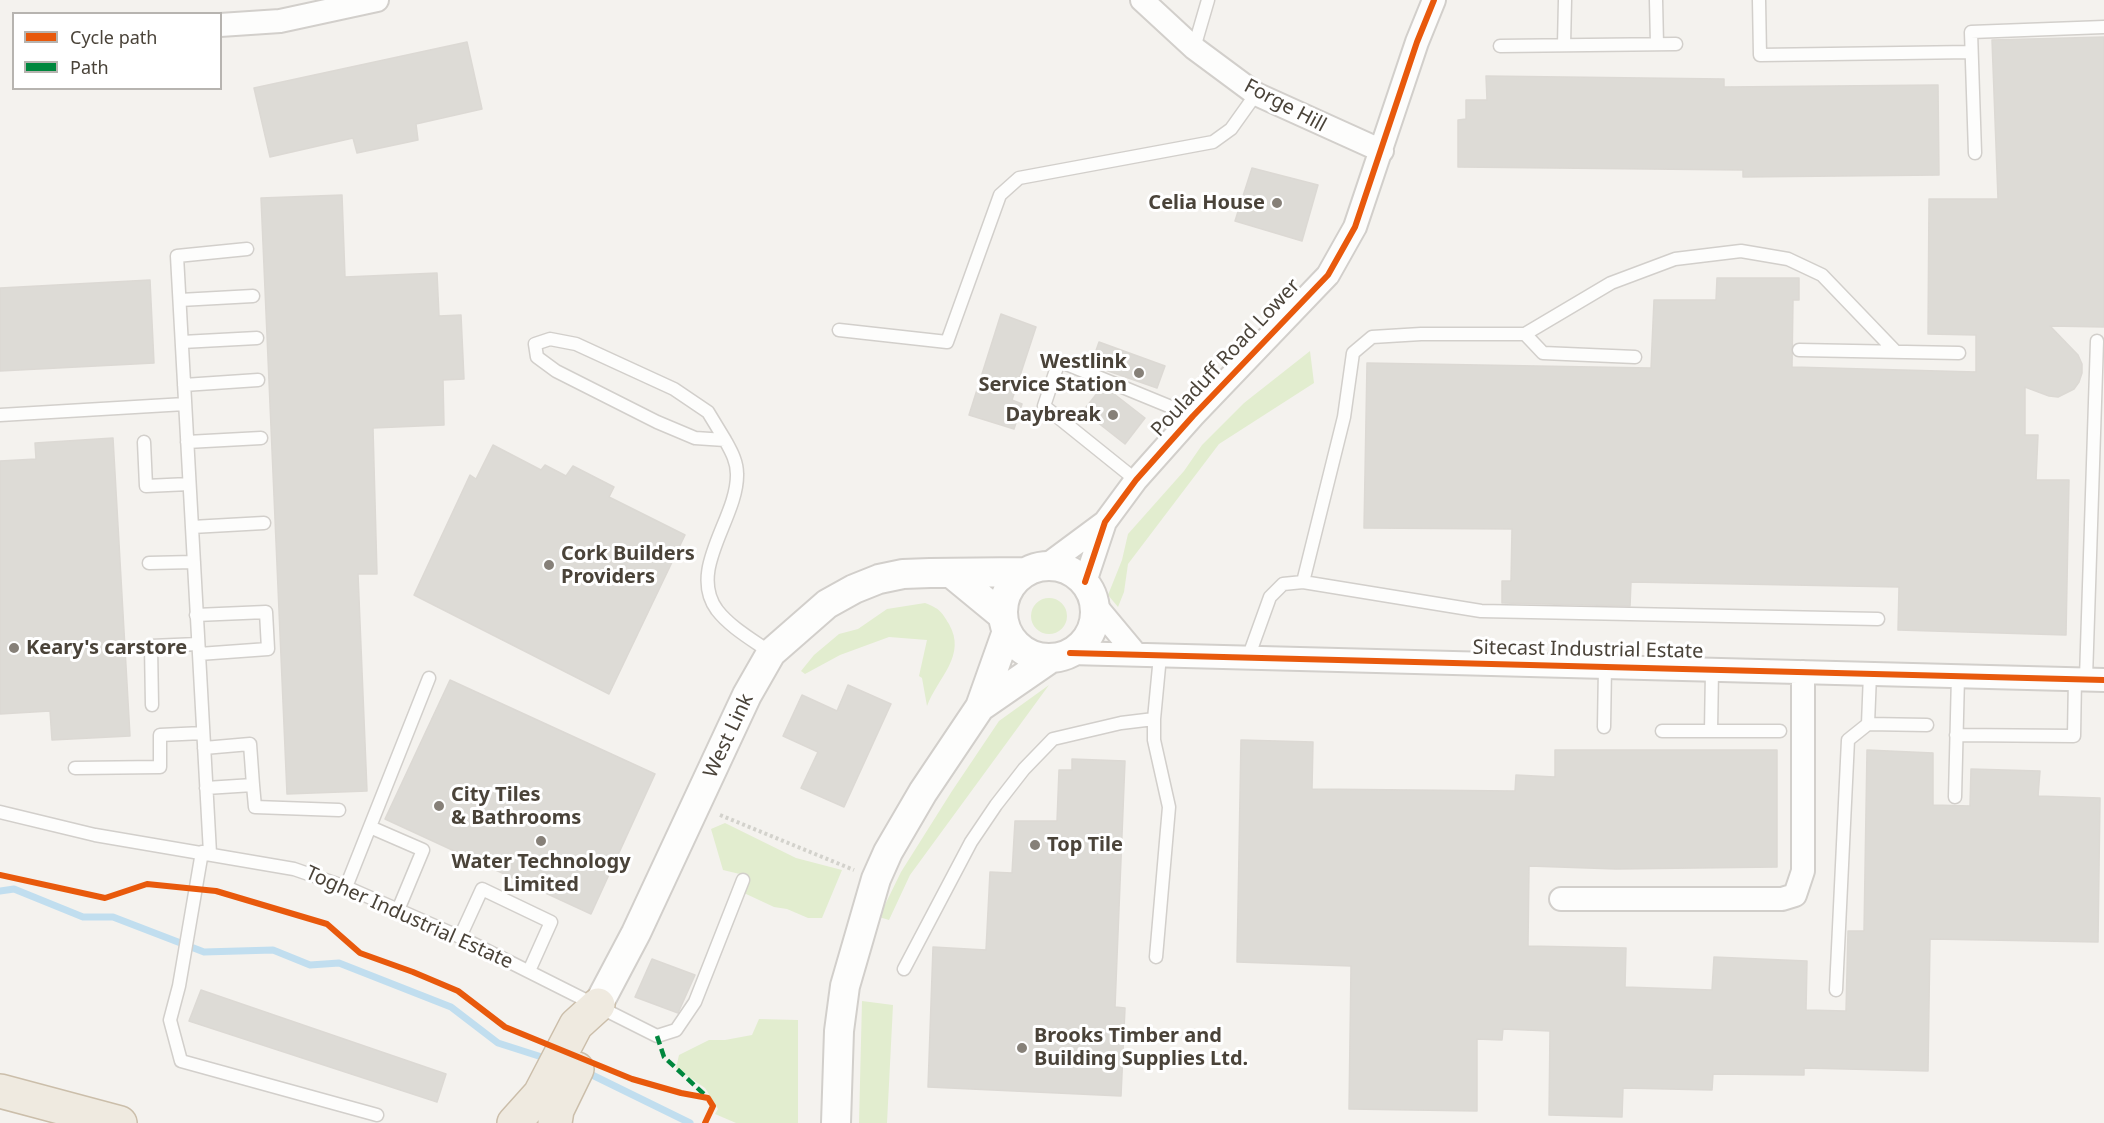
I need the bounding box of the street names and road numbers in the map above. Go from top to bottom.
street label: Forge Hill [1240,74,1330,138]
street label: Pouladuff Road Lower [1147,274,1305,442]
street label: Sitecast Industrial Estate [1472,636,1704,664]
street label: West Link [699,690,759,782]
street label: Togher Industrial Estate [302,861,516,975]

